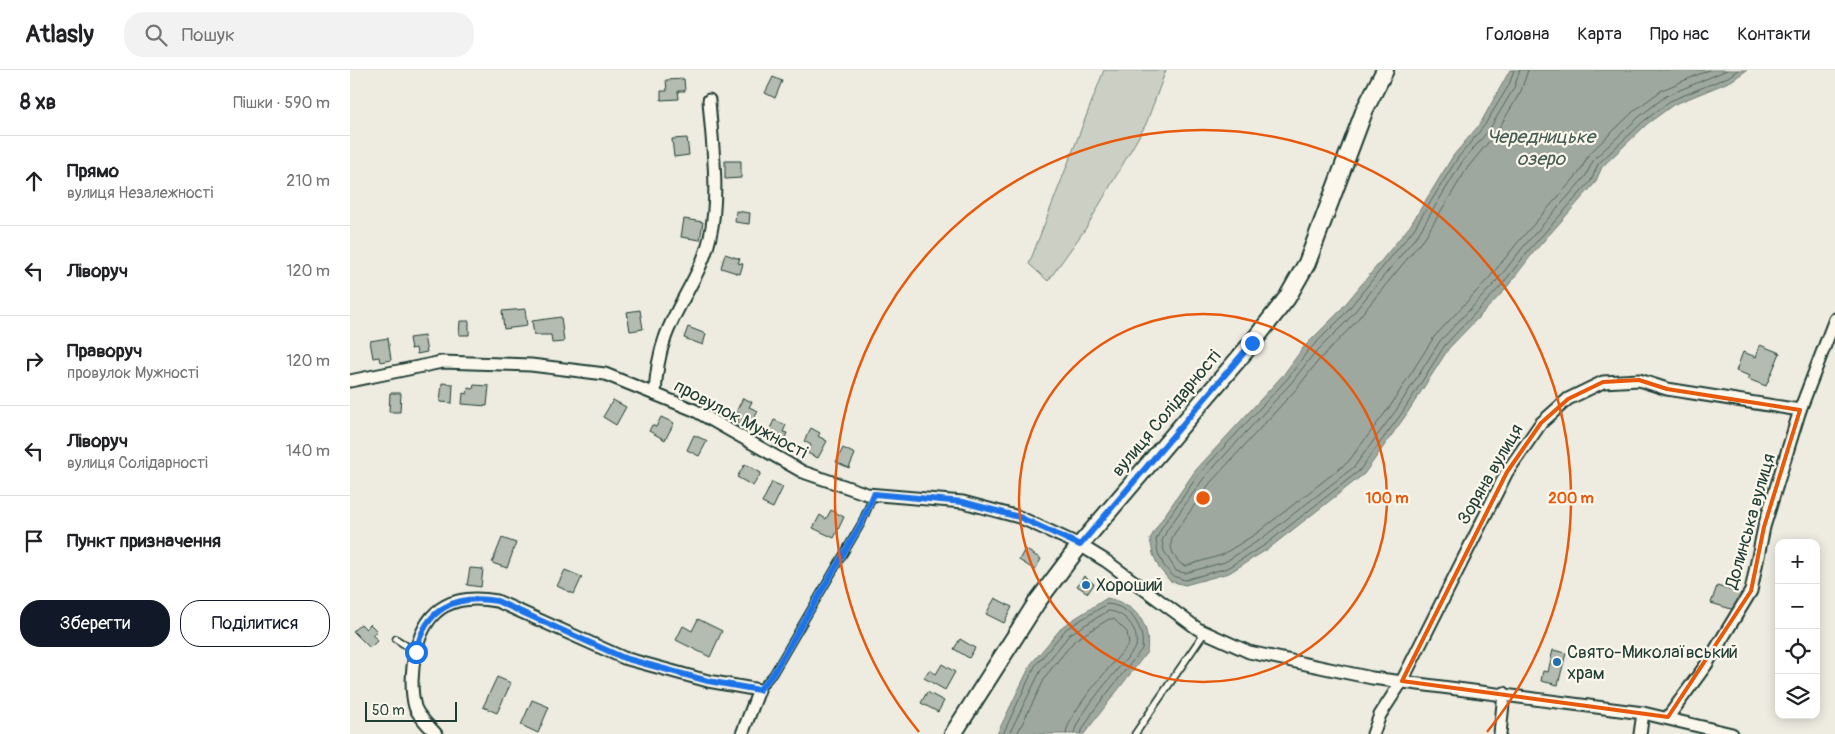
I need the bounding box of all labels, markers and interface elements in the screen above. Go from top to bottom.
search box [124,12,474,57]
text: Atlasly [25,20,94,49]
icon: search [142,21,170,49]
text: Пошук [182,23,235,47]
text: Головна [1486,23,1549,46]
text: Карта [1577,23,1622,46]
text: Про нас [1650,23,1709,46]
text: Контакти [1737,23,1810,46]
text: 8 хв [20,89,56,116]
text: Пішки · 590 m [233,93,330,113]
water label: Чередницьке озеро [1487,125,1597,171]
text: Прямо [67,159,119,183]
icon: ahead [20,167,48,195]
text: 210 m [286,171,330,191]
text: вулиця Незалежності [67,183,213,203]
icon: left [20,257,48,285]
text: Ліворуч [67,259,128,283]
text: 120 m [286,261,330,281]
route end [1241,332,1264,355]
text: Праворуч [67,339,142,363]
street label: вулиця Солідарності [1107,345,1226,481]
icon: right [20,347,48,375]
text: 120 m [286,351,330,371]
text: провулок Мужності [67,363,199,383]
street label: провулок Мужності [670,375,812,464]
street label: Зоряна вулиця [1452,420,1529,529]
text: Ліворуч [67,429,128,453]
icon: left [20,437,48,465]
text: 140 m [286,441,330,461]
street label: Долинська вулиця [1720,451,1781,592]
text: вулиця Солідарності [67,453,208,473]
centre of rings [1194,489,1212,507]
text: 100 m [1366,489,1408,508]
text: 200 m [1548,489,1594,508]
icon: arrive [20,527,48,555]
text: Пункт призначення [67,529,221,553]
map controls [1775,539,1820,719]
button: + [1775,539,1820,584]
place label: Хороший [1096,574,1163,597]
marker: Хороший [1080,579,1092,591]
button: − [1775,584,1820,629]
button: Зберегти [20,600,170,647]
button: Поділитися [180,600,330,647]
button: locate [1775,629,1820,674]
route start [405,641,428,664]
place label: Свято-Миколаївський храм [1567,641,1738,685]
marker: Свято-Миколаївський храм [1551,656,1563,668]
button: layers [1775,674,1820,719]
scale bar [365,699,458,722]
text: 50 m [372,702,405,719]

